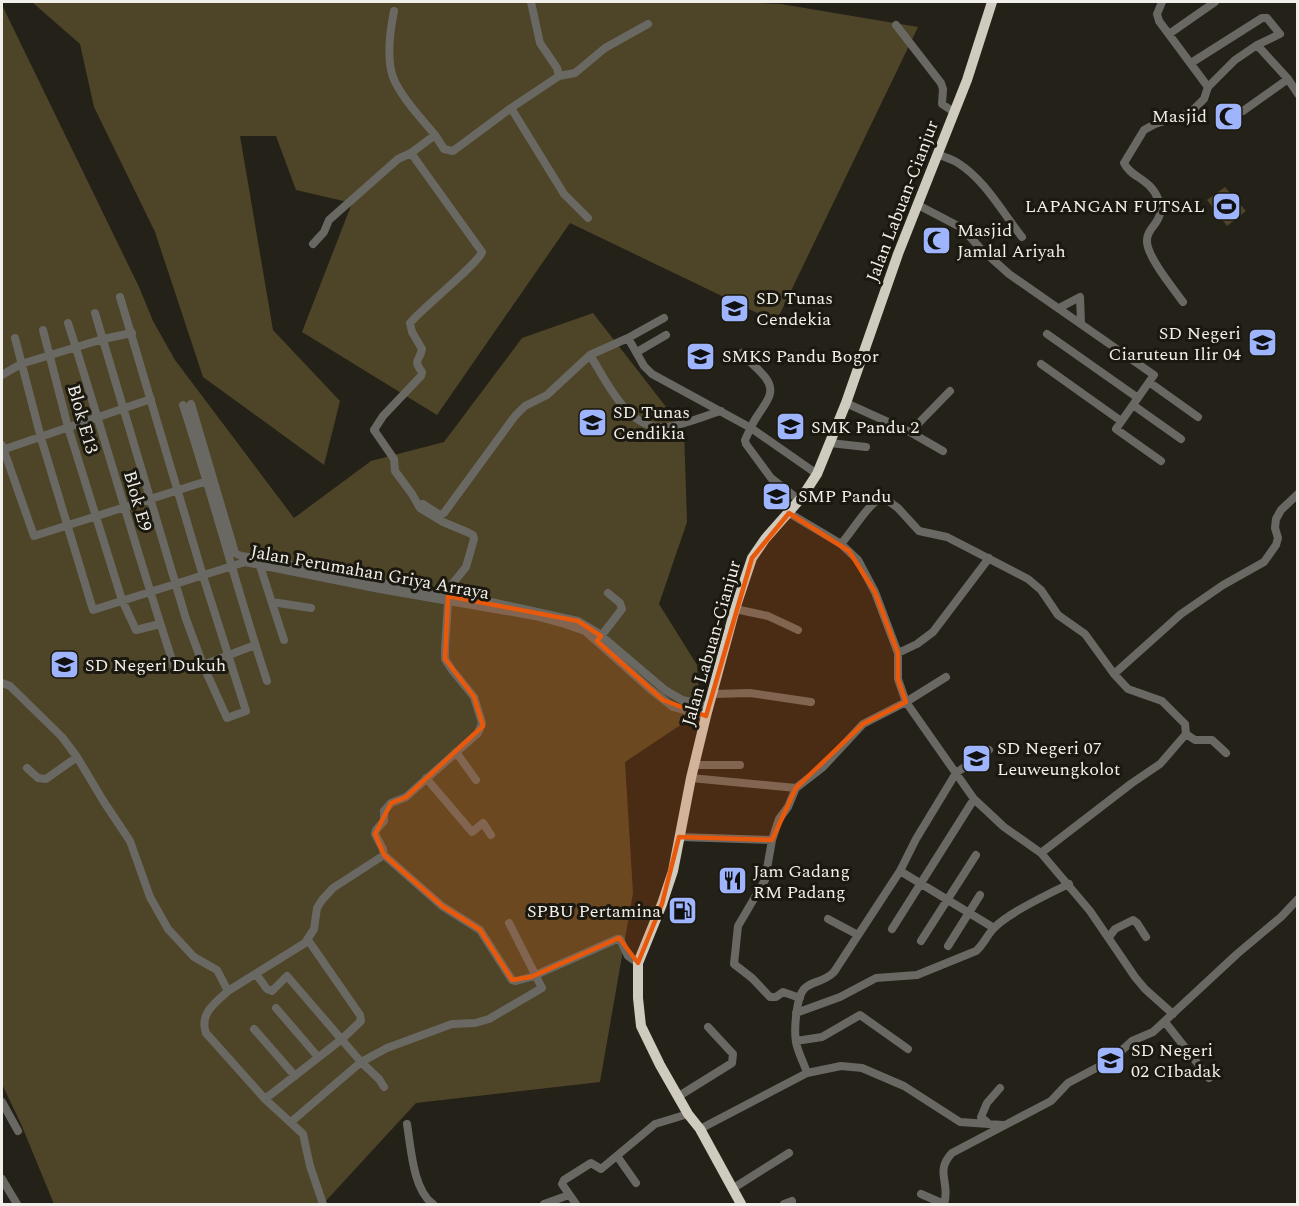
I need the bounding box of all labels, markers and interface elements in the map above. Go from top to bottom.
mosque icon: Masjid [1212,100,1244,132]
place label: Masjid [1152,103,1207,130]
street label: Jalan Labuan-Cianjur [859,116,946,286]
sports icon: LAPANGAN FUTSAL [1210,190,1242,222]
place label: LAPANGAN FUTSAL [1025,193,1205,220]
place label: Masjid Jamlal Ariyah [957,217,1066,265]
mosque icon: Masjid Jamlal Ariyah [920,224,952,256]
place label: SD Tunas Cendekia [756,285,833,333]
school or university icon: SD Tunas Cendekia [719,292,751,324]
place label: SD Negeri Ciaruteun Ilir 04 [1109,320,1241,368]
school or university icon: SD Negeri Ciaruteun Ilir 04 [1246,327,1278,359]
school or university icon: SMKS Pandu Bogor [685,340,717,372]
place label: SMKS Pandu Bogor [722,343,879,370]
street label: Blok E13 [60,381,105,457]
place label: SD Tunas Cendikia [613,399,690,447]
school or university icon: SD Tunas Cendikia [576,406,608,438]
school or university icon: SMK Pandu 2 [774,411,806,443]
place label: SMK Pandu 2 [811,414,919,441]
street label: Blok E9 [116,468,159,535]
school or university icon: SMP Pandu [761,480,793,512]
place label: SMP Pandu [798,483,891,510]
street label: Jalan Perumahan Griya Arraya [248,538,492,607]
street label: Jalan Labuan-Cianjur [675,557,748,729]
school or university icon: SD Negeri Dukuh [48,649,80,681]
place label: SD Negeri Dukuh [85,652,226,679]
place label: SD Negeri 07 Leuweungkolot [997,735,1120,783]
school or university icon: SD Negeri 07 Leuweungkolot [960,742,992,774]
place label: Jam Gadang RM Padang [753,858,850,906]
restaurant icon: Jam Gadang RM Padang [716,865,748,897]
fuel station icon: SPBU Pertamina [666,895,698,927]
place label: SPBU Pertamina [527,898,661,925]
place label: SD Negeri 02 CIbadak [1131,1037,1221,1085]
school or university icon: SD Negeri 02 CIbadak [1094,1044,1126,1076]

